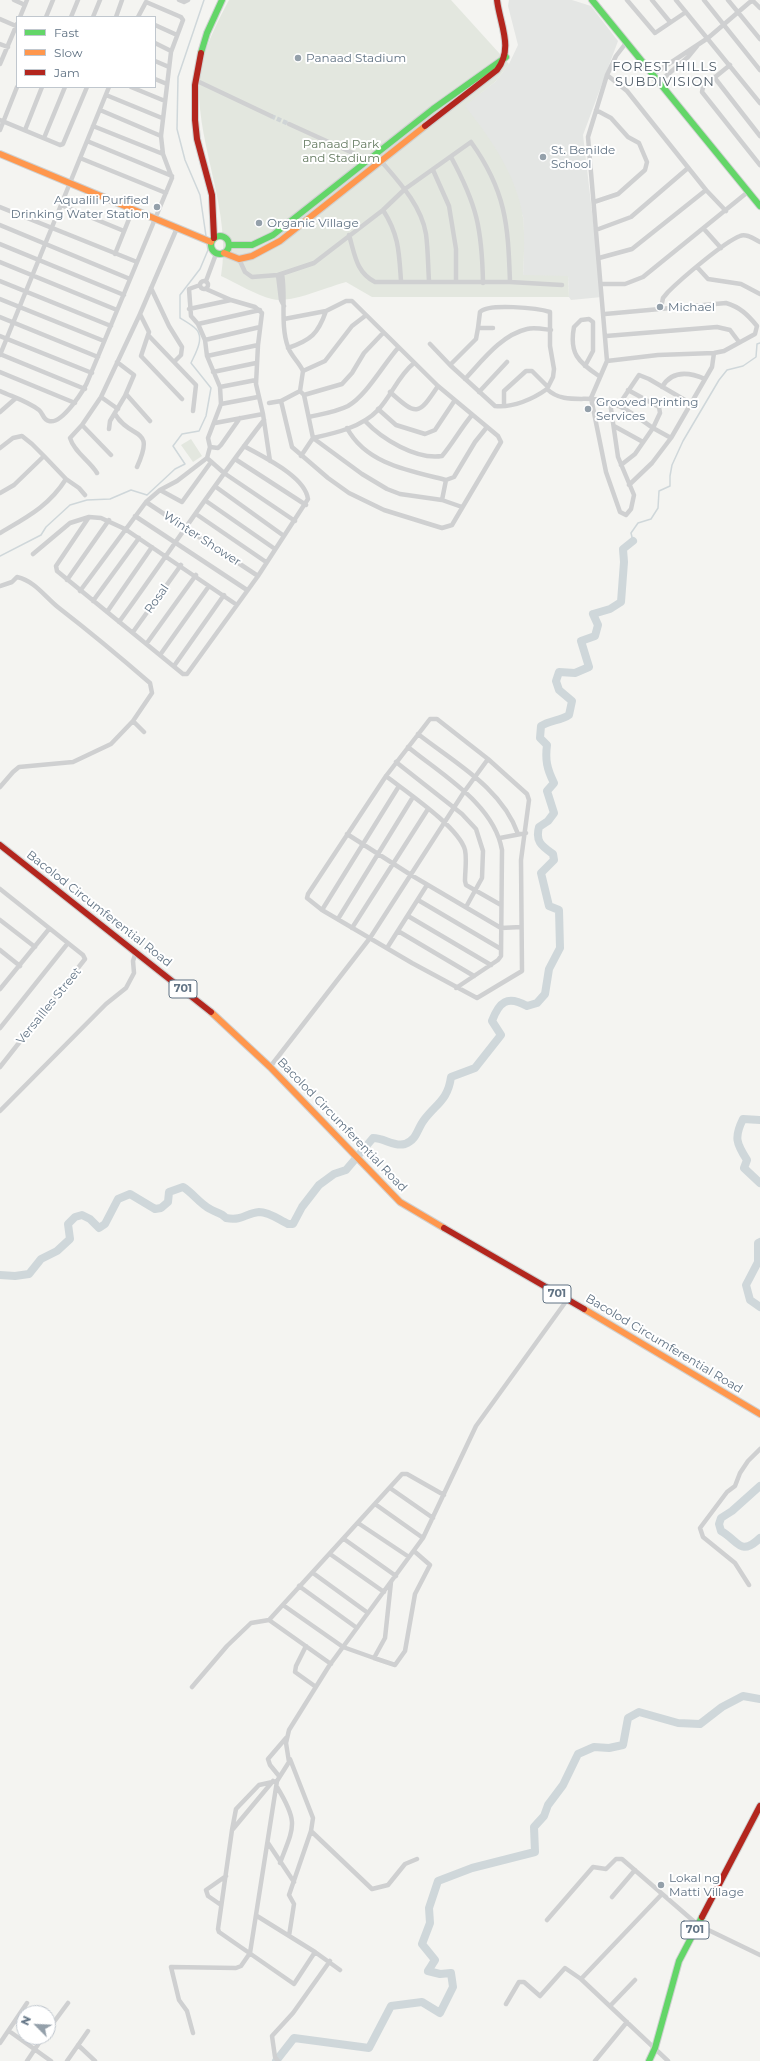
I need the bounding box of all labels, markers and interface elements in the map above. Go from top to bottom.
legend [16,16,156,88]
text: Fast [54,25,79,40]
text: Slow [54,45,83,60]
place label: Panaad Stadium [306,51,406,65]
marker: Panaad Stadium [293,53,303,63]
district label: FOREST HILLS SUBDIVISION [612,59,718,90]
text: Jam [54,65,80,80]
park label: Panaad Park and Stadium [302,137,380,165]
place label: St. Benilde School [551,143,615,171]
marker: St. Benilde School [538,152,548,162]
place label: Aqualili Purified Drinking Water Station [11,193,149,221]
marker: Aqualili Purified Drinking Water Station [152,202,162,212]
place label: Organic Village [267,216,359,230]
marker: Organic Village [254,218,264,228]
place label: Michael [668,300,715,314]
marker: Michael [655,302,665,312]
place label: Grooved Printing Services [596,395,698,423]
marker: Grooved Printing Services [583,404,593,414]
street label: Winter Shower [161,509,243,569]
street label: Rosal [142,582,172,616]
street label: Bacolod Circumferential Road [23,848,175,970]
street label: Versailles Street [14,965,84,1047]
road number: 701 [169,980,197,998]
street label: Bacolod Circumferential Road [274,1055,410,1195]
road number: 701 [543,1285,571,1303]
street label: Bacolod Circumferential Road [583,1291,745,1397]
place label: Lokal ng Matti Village [669,1871,744,1899]
marker: Lokal ng Matti Village [656,1880,666,1890]
road number: 701 [681,1921,709,1939]
north arrow [16,2005,56,2045]
text: N [18,2014,34,2027]

